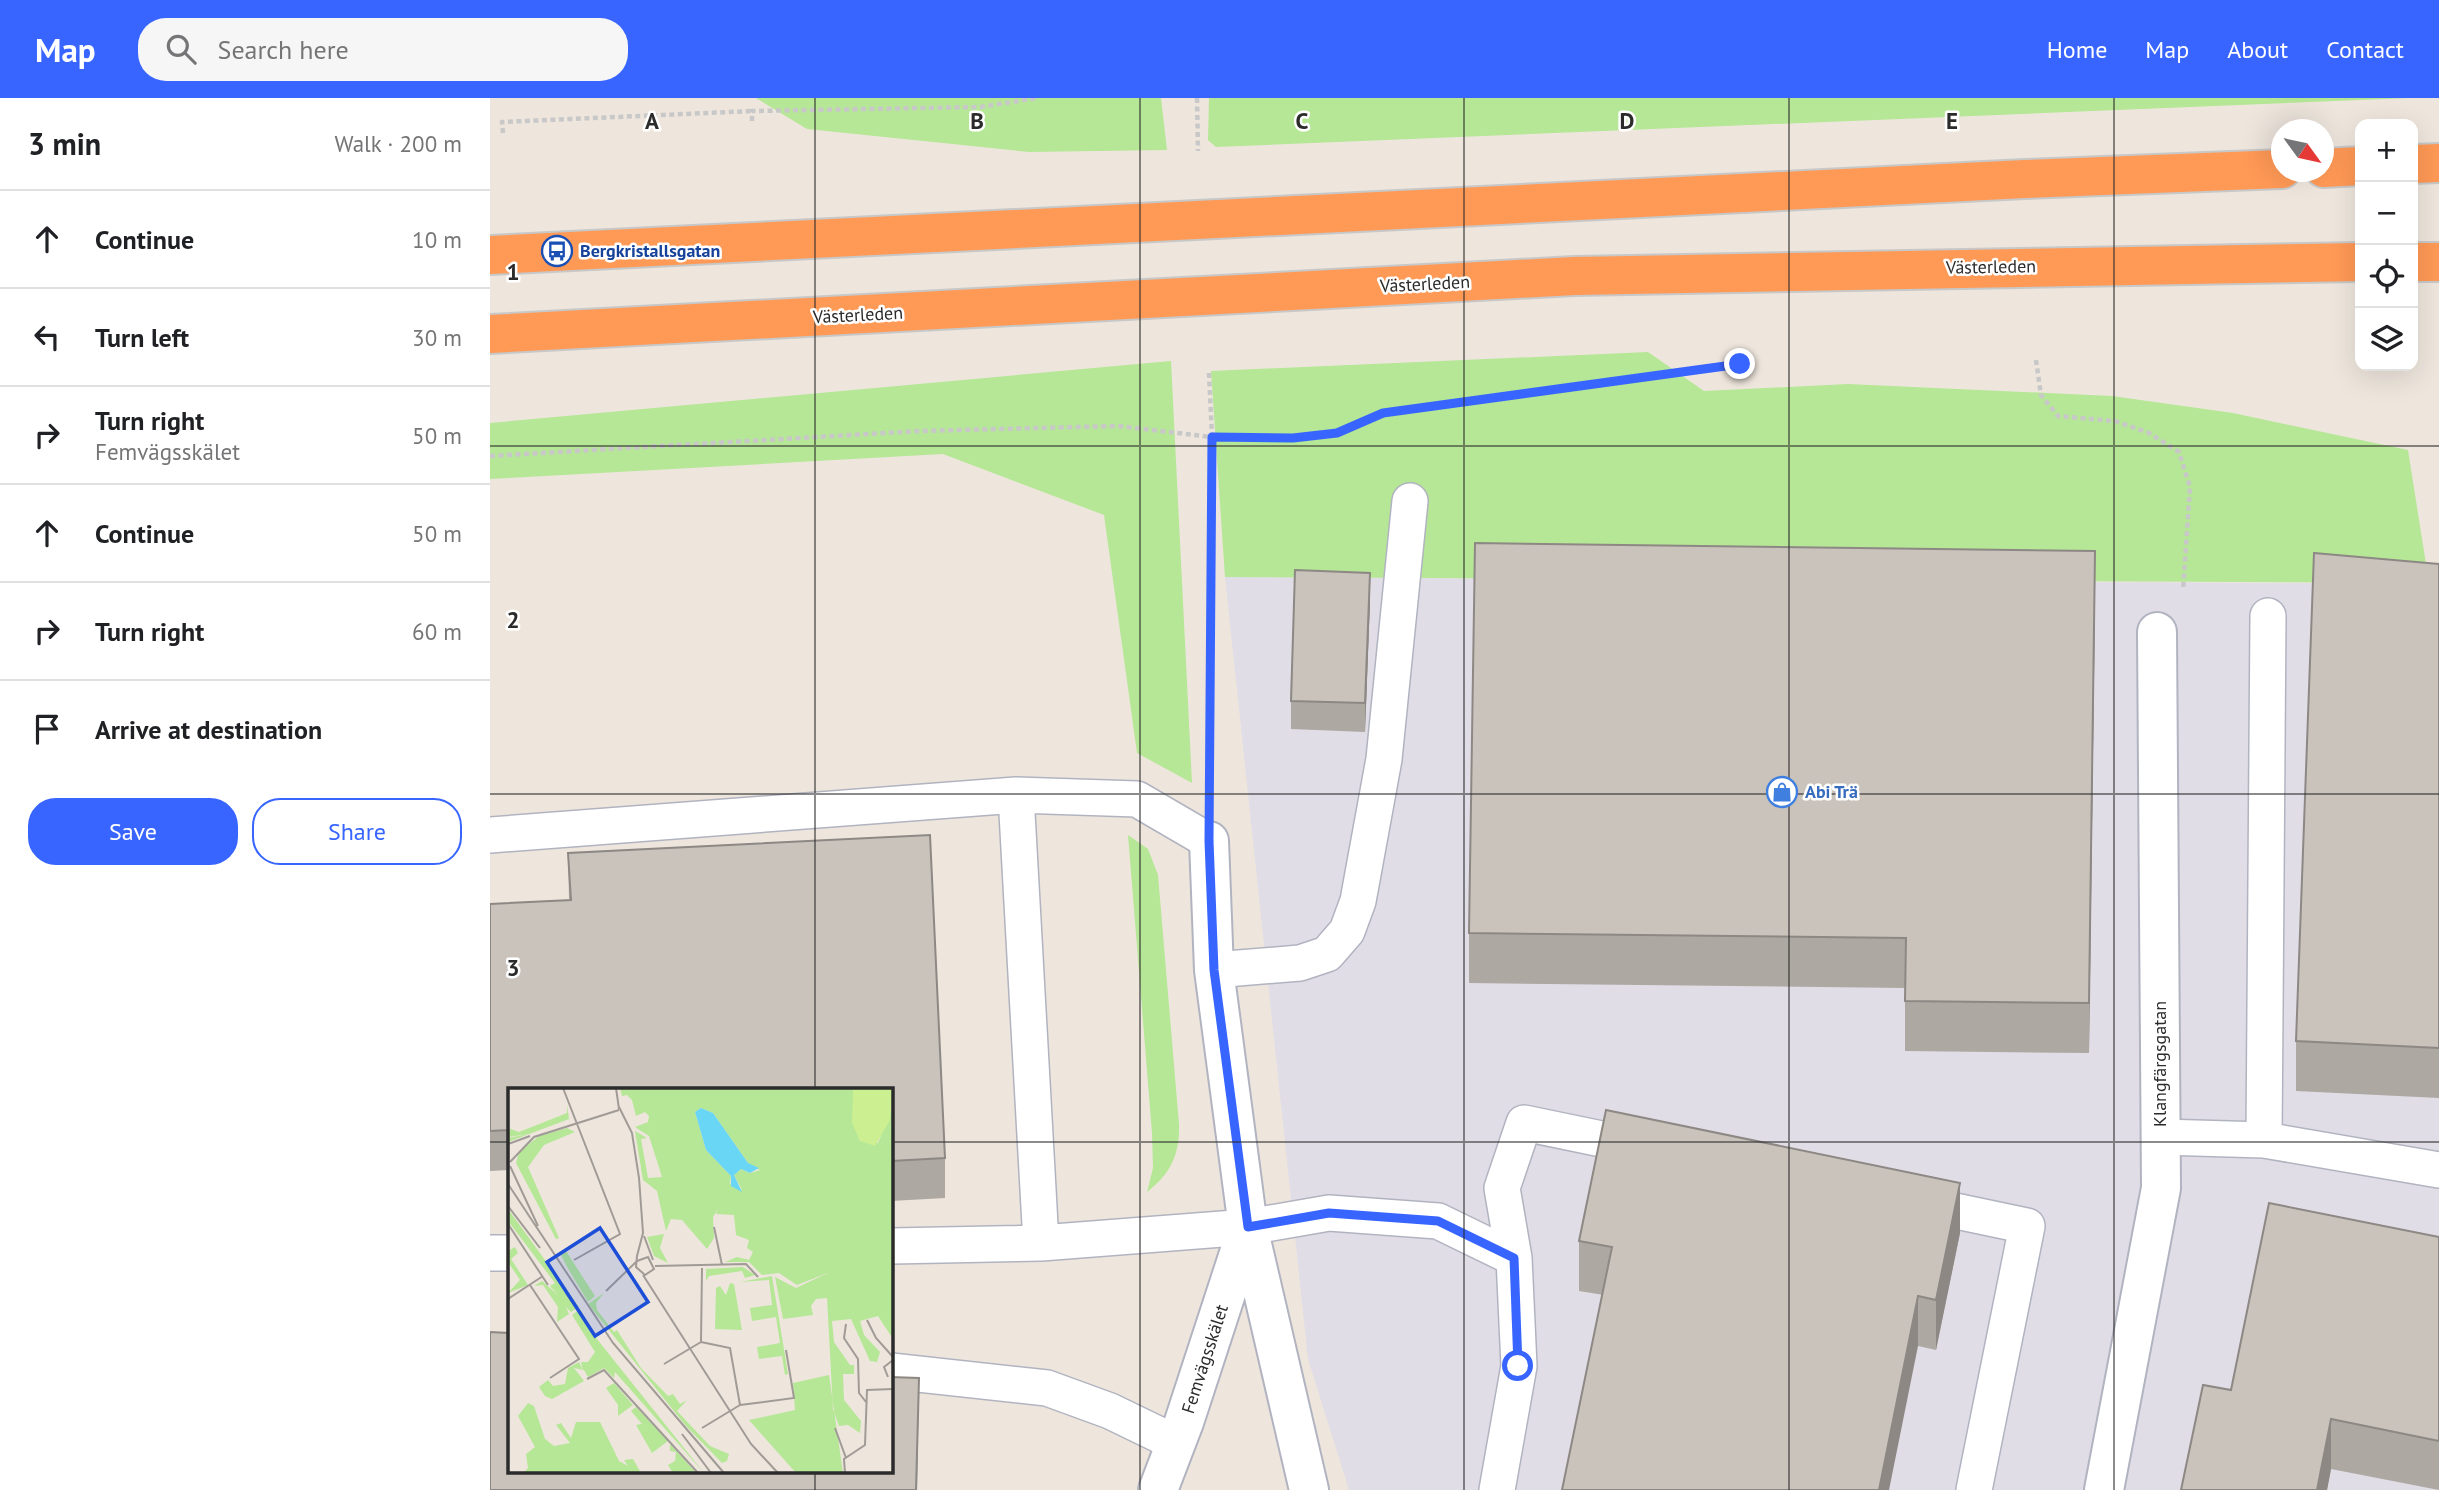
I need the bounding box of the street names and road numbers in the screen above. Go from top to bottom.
street label: Västerleden [1945,254,2036,279]
street label: Västerleden [1378,270,1471,297]
street label: Västerleden [811,301,904,328]
street label: Klangfärgsgatan [2148,1001,2171,1127]
street label: Femvägsskälet [1176,1301,1233,1416]

